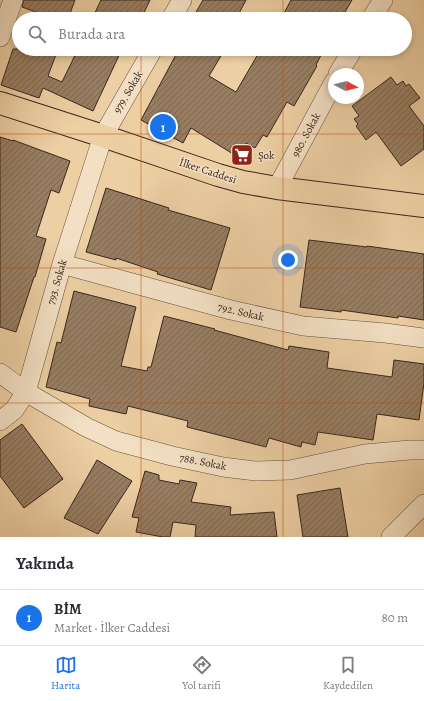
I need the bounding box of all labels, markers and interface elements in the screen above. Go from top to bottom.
search box [12,12,412,56]
icon: search [26,23,48,45]
text: Burada ara [58,24,125,44]
street label: 979. Sokak [110,67,146,116]
north arrow [328,68,364,104]
street label: 980. Sokak [288,110,324,160]
pin: 1 [150,112,176,142]
supermarket icon: Şok [229,142,255,168]
place label: Şok [258,148,275,163]
street label: İlker Caddesi [177,155,239,187]
your location [278,250,298,270]
street label: 793. Sokak [43,257,71,306]
street label: 792. Sokak [216,299,266,325]
street label: 788. Sokak [178,450,228,474]
text: Yakında [16,552,74,575]
text: BİM [54,599,82,619]
text: 1 [27,609,31,626]
text: 80 m [381,609,408,626]
text: Market · İlker Caddesi [54,619,170,636]
tab: Harita [51,654,80,693]
tab: Yol tarifi [182,654,221,693]
tab: Kaydedilen [323,654,373,693]

